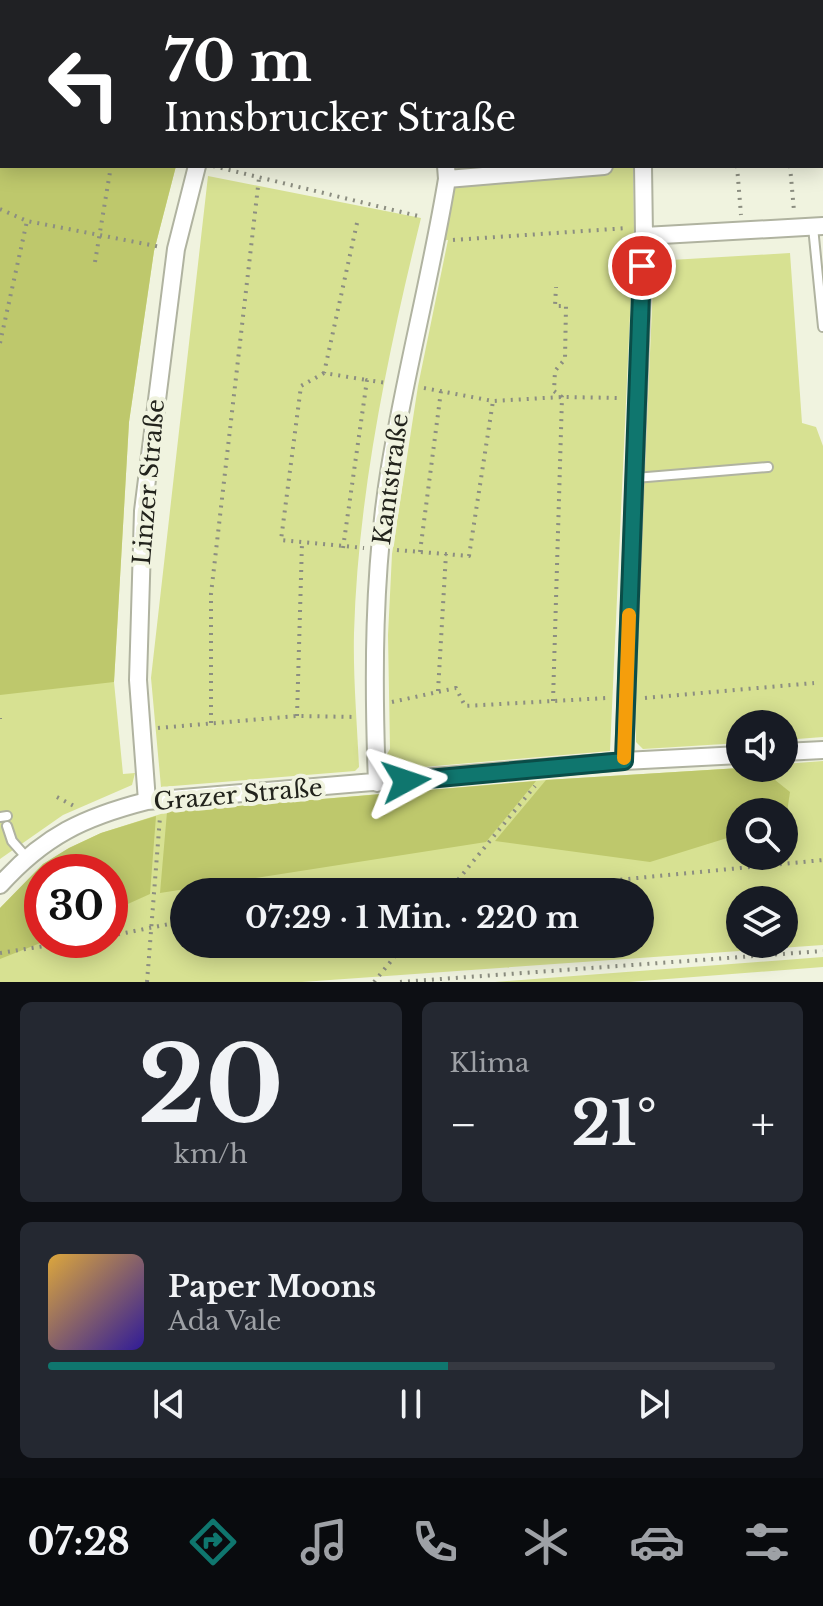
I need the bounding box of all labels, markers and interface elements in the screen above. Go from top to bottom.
text: 70 m [164,27,312,96]
icon: left [32,32,136,136]
text: Innsbrucker Straße [164,96,516,141]
pin [608,232,676,300]
icon: arrive [620,244,664,288]
street label: Linzer Straße [127,398,170,566]
street label: Kantstraße [367,411,414,547]
map controls [726,710,798,958]
button: sound [726,710,798,782]
position arrow [364,739,448,823]
street label: Grazer Straße [152,773,324,816]
button: search [726,798,798,870]
speed limit sign: 30 [24,854,128,958]
button: layers [726,886,798,958]
text: 07:29 · 1 Min. · 220 m [245,899,579,936]
text: 20 [138,1021,284,1150]
text: Klima [450,1047,529,1079]
text: 21° [571,1087,657,1161]
text: − [450,1097,477,1152]
text: + [751,1097,775,1152]
text: km/h [174,1138,248,1170]
text: Paper Moons [168,1268,376,1305]
text: Ada Vale [168,1305,281,1337]
icon: previous [147,1382,191,1426]
icon: pause [389,1382,433,1426]
icon: next [632,1382,676,1426]
icon: directions [185,1514,241,1570]
icon: music [296,1514,352,1570]
icon: phone [407,1514,463,1570]
icon: climate [518,1514,574,1570]
icon: car [629,1514,685,1570]
icon: filters [739,1514,795,1570]
text: 07:28 [27,1520,130,1565]

